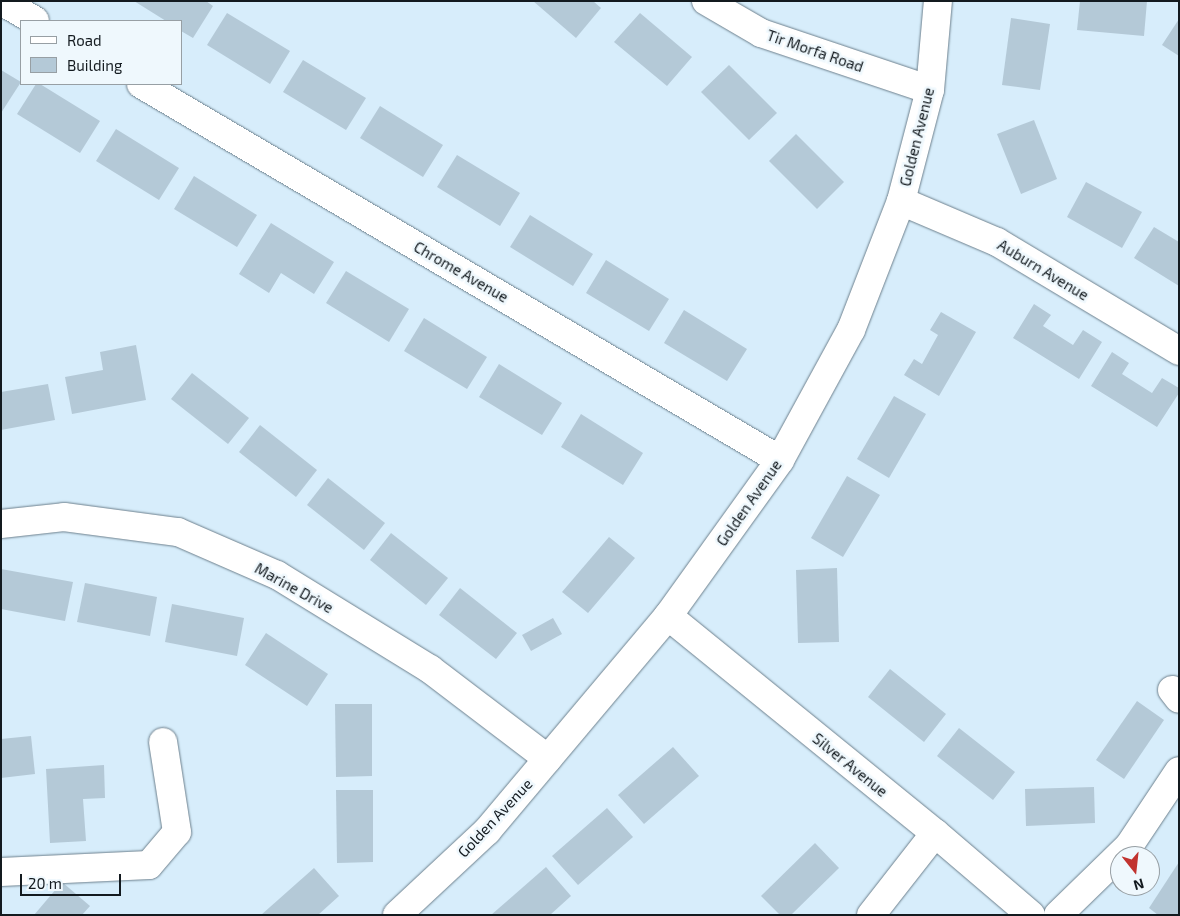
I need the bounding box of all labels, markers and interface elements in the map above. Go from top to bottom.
legend [20,20,182,85]
street label: Tir Morfa Road [764,26,866,76]
text: Road [67,31,102,49]
text: Building [67,56,122,74]
street label: Golden Avenue [896,86,938,188]
street label: Auburn Avenue [994,236,1092,304]
street label: Chrome Avenue [410,238,512,306]
street label: Golden Avenue [713,456,785,550]
street label: Marine Drive [252,559,336,617]
street label: Silver Avenue [809,729,891,801]
street label: Golden Avenue [454,775,536,861]
north arrow [1110,846,1160,896]
scale bar [22,864,124,896]
text: 20 m [28,874,62,892]
text: N [1132,875,1146,895]

